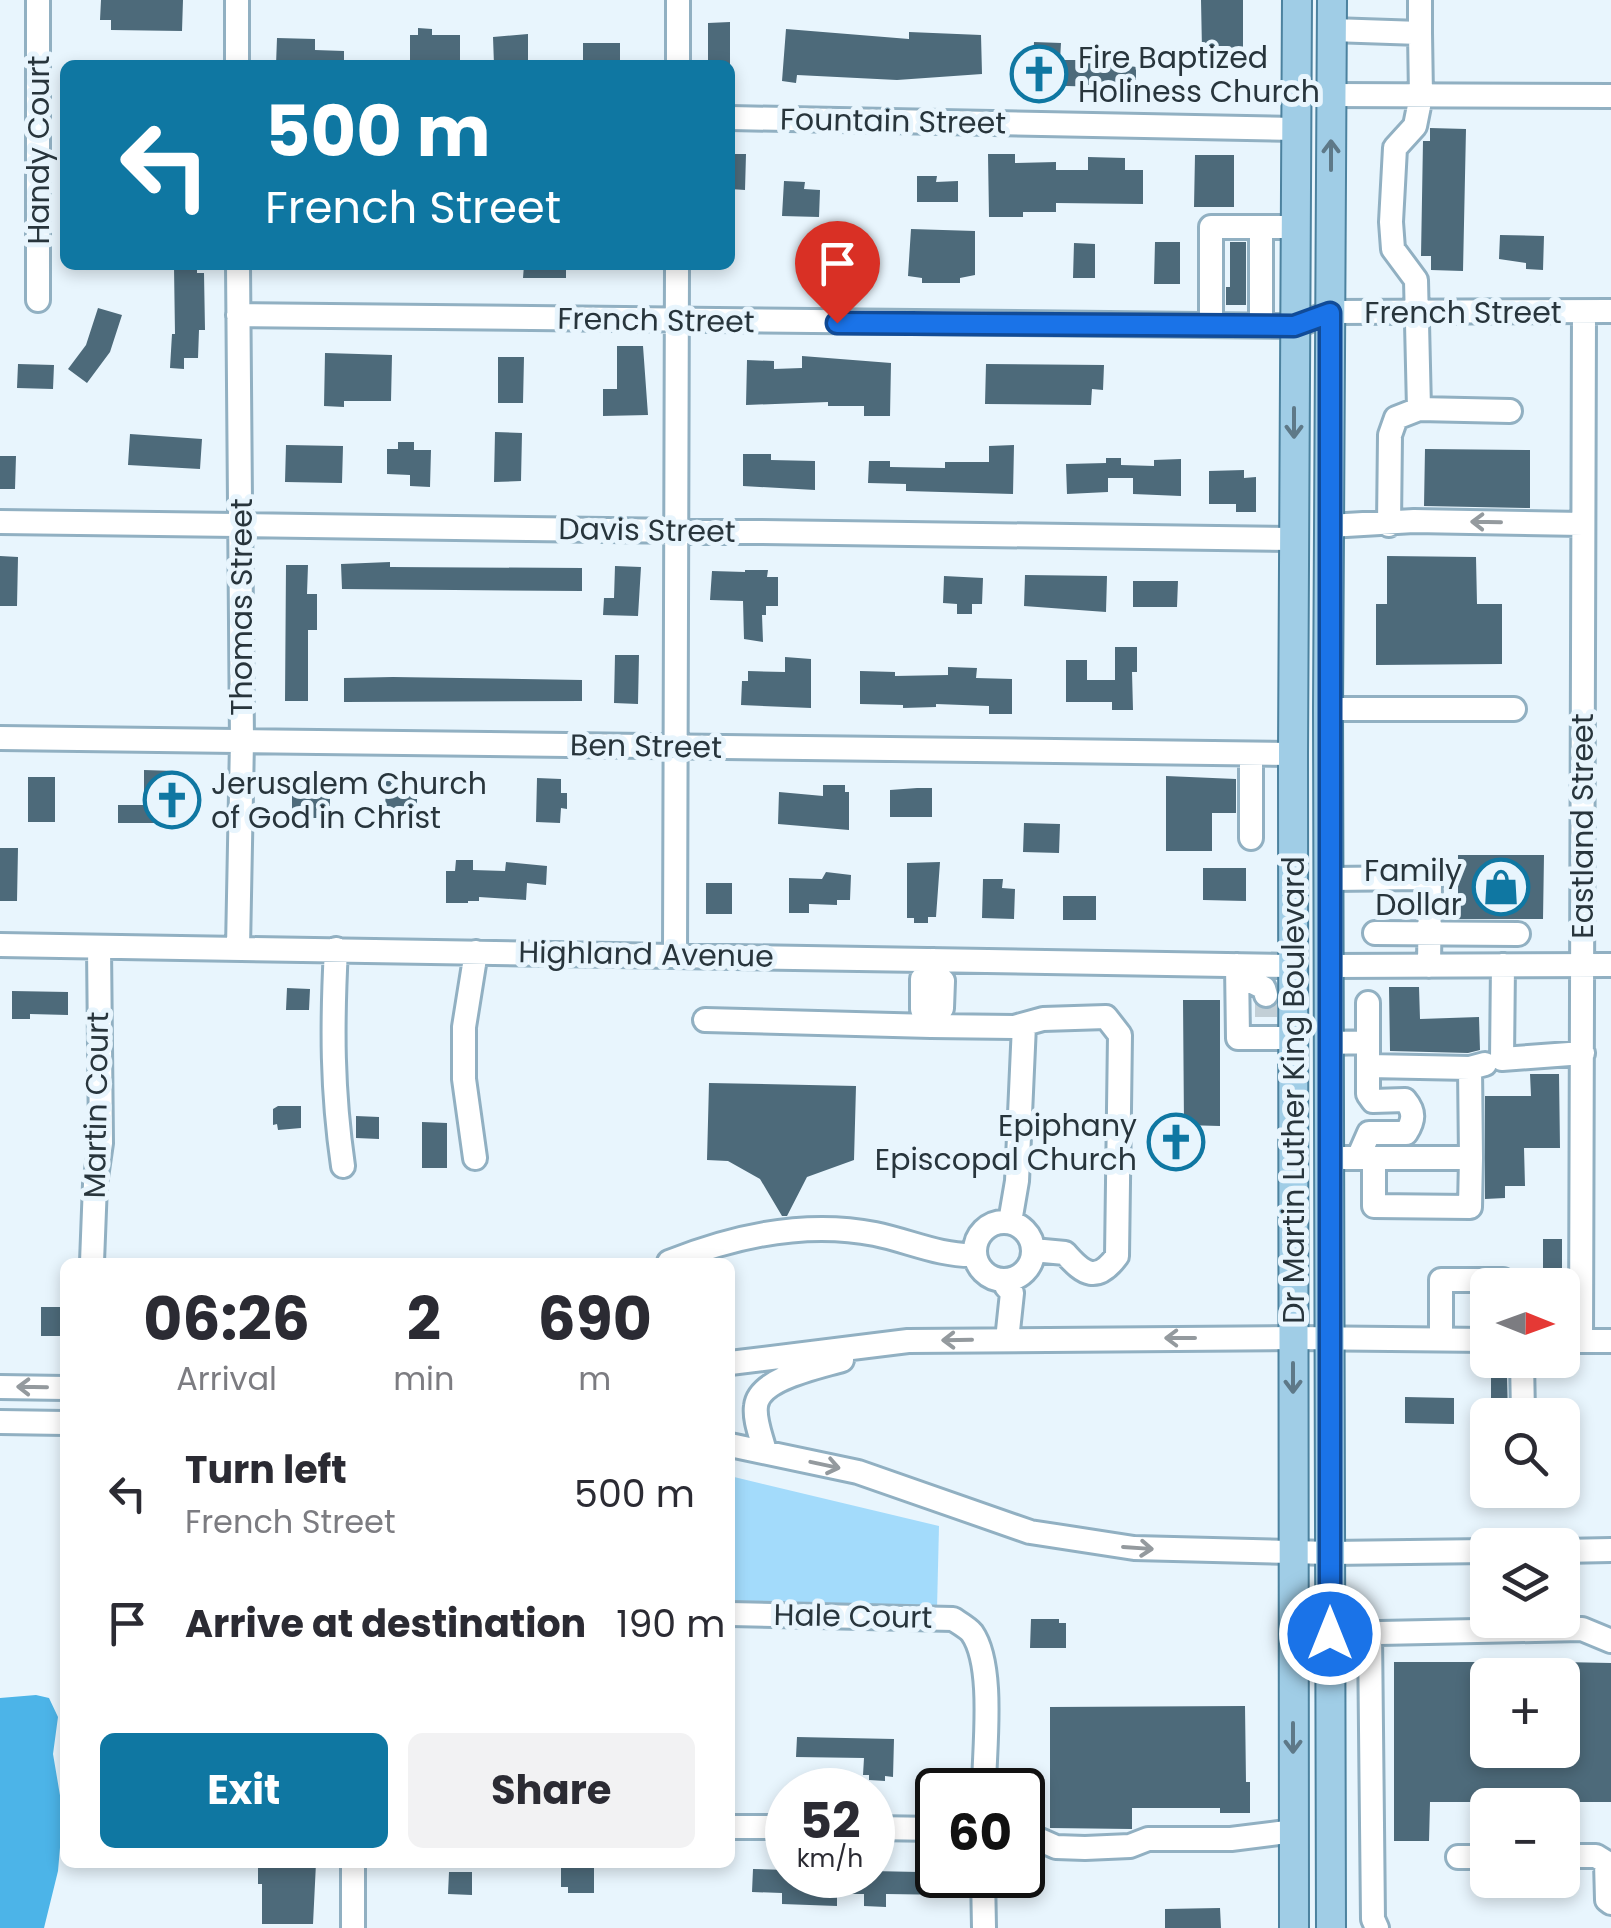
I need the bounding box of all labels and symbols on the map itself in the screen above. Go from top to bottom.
place label: Fire Baptized Holiness Church [1078,36,1320,113]
church icon: Fire Baptized Holiness Church [1009,44,1069,104]
street label: Handy Court [17,55,60,245]
street label: Fountain Street [779,98,1007,144]
one-way arrow [1322,140,1340,172]
pin [795,221,880,324]
street label: French Street [1364,291,1562,334]
street label: French Street [557,297,755,343]
one-way arrow [1284,406,1304,439]
street label: Thomas Street [220,498,263,716]
street label: Davis Street [558,507,736,553]
one-way arrow [1470,512,1502,532]
street label: Eastland Street [1561,713,1604,939]
street label: Ben Street [570,723,722,769]
place label: Jerusalem Church of God in Christ [211,762,487,839]
church icon: Jerusalem Church of God in Christ [142,770,202,830]
place label: Family Dollar [1364,849,1462,926]
street label: Dr Martin Luther King Boulevard [1272,856,1315,1324]
shop icon: Family Dollar [1471,857,1531,917]
street label: Highland Avenue [518,930,774,978]
street label: Martin Court [73,1011,119,1199]
place label: Epiphany Episcopal Church [875,1104,1137,1181]
church icon: Epiphany Episcopal Church [1146,1112,1206,1172]
north arrow [1470,1268,1580,1378]
one-way arrow [1165,1328,1198,1348]
one-way arrow [942,1331,974,1350]
one-way arrow [1284,1362,1302,1394]
one-way arrow [17,1378,49,1397]
one-way arrow [808,1457,840,1475]
one-way arrow [1122,1538,1154,1557]
position arrow [1278,1582,1382,1686]
street label: Hale Court [773,1593,933,1639]
one-way arrow [1284,1722,1303,1754]
speed limit sign: 60 [915,1768,1045,1898]

